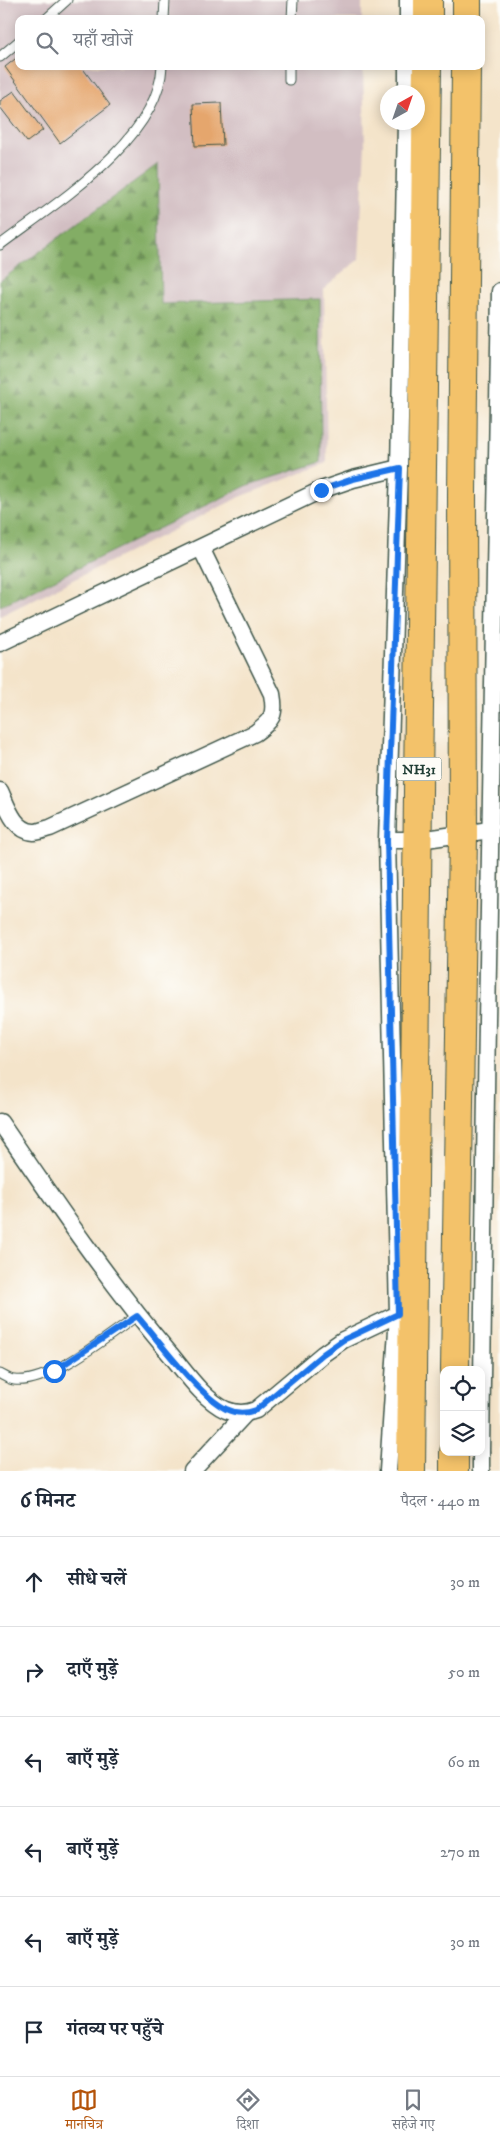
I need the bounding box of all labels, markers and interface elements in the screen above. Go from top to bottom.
search box [15,15,485,70]
icon: search [33,29,61,57]
text: यहाँ खोजें [73,29,133,52]
north arrow [380,85,425,130]
route end [310,479,333,502]
road number: NH31 [396,758,442,781]
route start [43,1360,66,1383]
map controls [440,1366,485,1456]
button: locate [440,1366,485,1411]
button: layers [440,1411,485,1456]
text: 6 मिनट [20,1488,75,1514]
text: पैदल · 440 m [401,1491,480,1511]
icon: ahead [20,1568,48,1596]
text: सीधे चलें [67,1568,126,1591]
text: 30 m [450,1572,480,1592]
icon: right [20,1658,48,1686]
text: दाएँ मुड़ें [67,1658,118,1681]
text: 50 m [448,1662,480,1682]
icon: left [20,1748,48,1776]
text: बाएँ मुड़ें [67,1748,118,1771]
text: 60 m [448,1752,480,1772]
icon: left [20,1838,48,1866]
text: बाएँ मुड़ें [67,1838,118,1861]
text: 270 m [440,1842,480,1862]
icon: left [20,1928,48,1956]
text: बाएँ मुड़ें [67,1928,118,1951]
text: 30 m [450,1932,480,1952]
icon: arrive [20,2018,48,2046]
text: गंतव्य पर पहुँचे [67,2018,163,2041]
tab: मानचित्र [65,2086,103,2138]
tab: दिशा [234,2086,262,2138]
tab: सहेजे गए [392,2086,435,2138]

